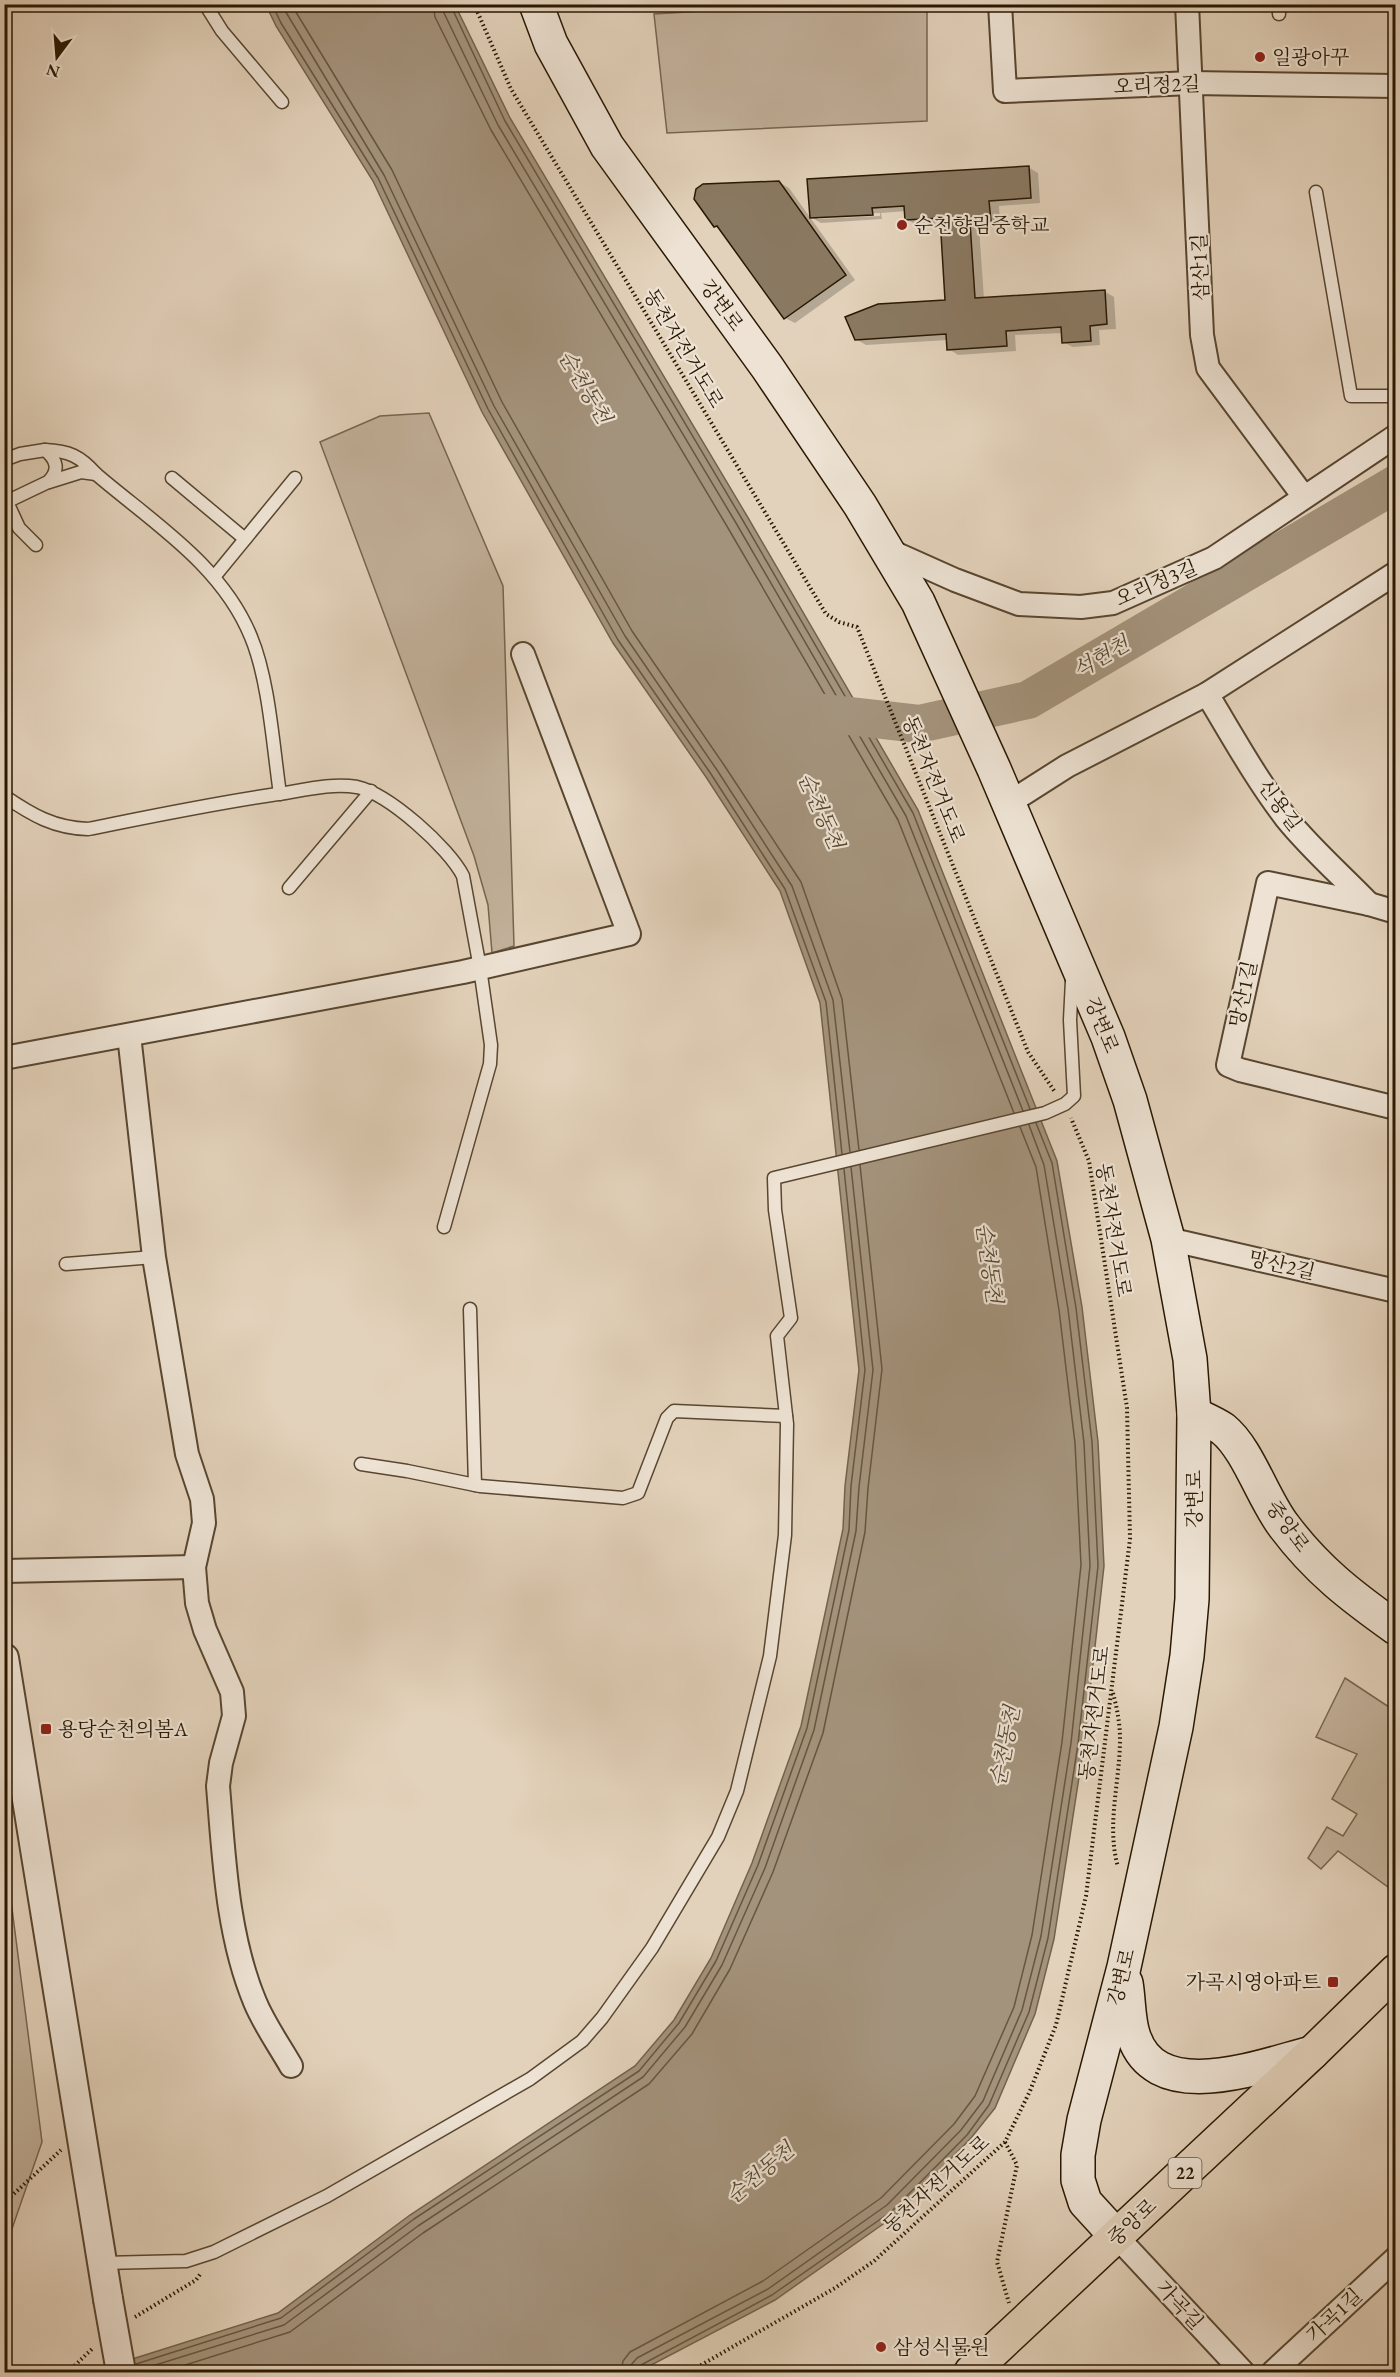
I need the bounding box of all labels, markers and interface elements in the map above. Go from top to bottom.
north arrow [27,27,87,87]
place label: 일광아꾸 [1272,44,1349,70]
marker: 일광아꾸 [1253,50,1267,64]
text: N [44,59,62,83]
street label: 오리정2길 [1113,70,1201,100]
place label: 순천향림중학교 [914,212,1050,238]
marker: 순천향림중학교 [895,218,909,232]
street label: 삼산1길 [1186,233,1214,301]
street label: 강변로 [694,274,750,336]
street label: 동천자전거도로 [638,283,730,413]
water label: 순천동천 [553,345,619,430]
street label: 오리정3길 [1111,554,1201,612]
water label: 석현천 [1068,629,1135,683]
street label: 동천자전거도로 [897,711,971,847]
water label: 순천동천 [793,768,851,855]
street label: 신용길 [1252,774,1308,836]
street label: 망산1길 [1223,958,1263,1030]
street label: 강변로 [1079,993,1125,1057]
street label: 동천자전거도로 [1091,1161,1137,1299]
water label: 순천동천 [970,1221,1009,1307]
street label: 망산2길 [1246,1245,1318,1285]
street label: 강변로 [1181,1470,1207,1528]
street label: 중앙로 [1260,1495,1316,1557]
street label: 동천자전거도로 [1073,1644,1115,1782]
water label: 순천동천 [984,1702,1026,1788]
place label: 용당순천의봄A [58,1716,188,1742]
marker: 용당순천의봄A [39,1722,53,1736]
street label: 강변로 [1101,1946,1141,2008]
place label: 가곡시영아파트 [1186,1969,1321,1995]
marker: 가곡시영아파트 [1326,1975,1340,1989]
street label: 동천자전거도로 [877,2129,995,2239]
water label: 순천동천 [720,2135,801,2209]
road number: 22 [1168,2158,1202,2188]
street label: 중앙로 [1102,2193,1162,2251]
street label: 가곡길 [1151,2275,1209,2335]
street label: 가곡1길 [1300,2282,1368,2348]
place label: 삼성식물원 [893,2334,990,2360]
marker: 삼성식물원 [874,2340,888,2354]

